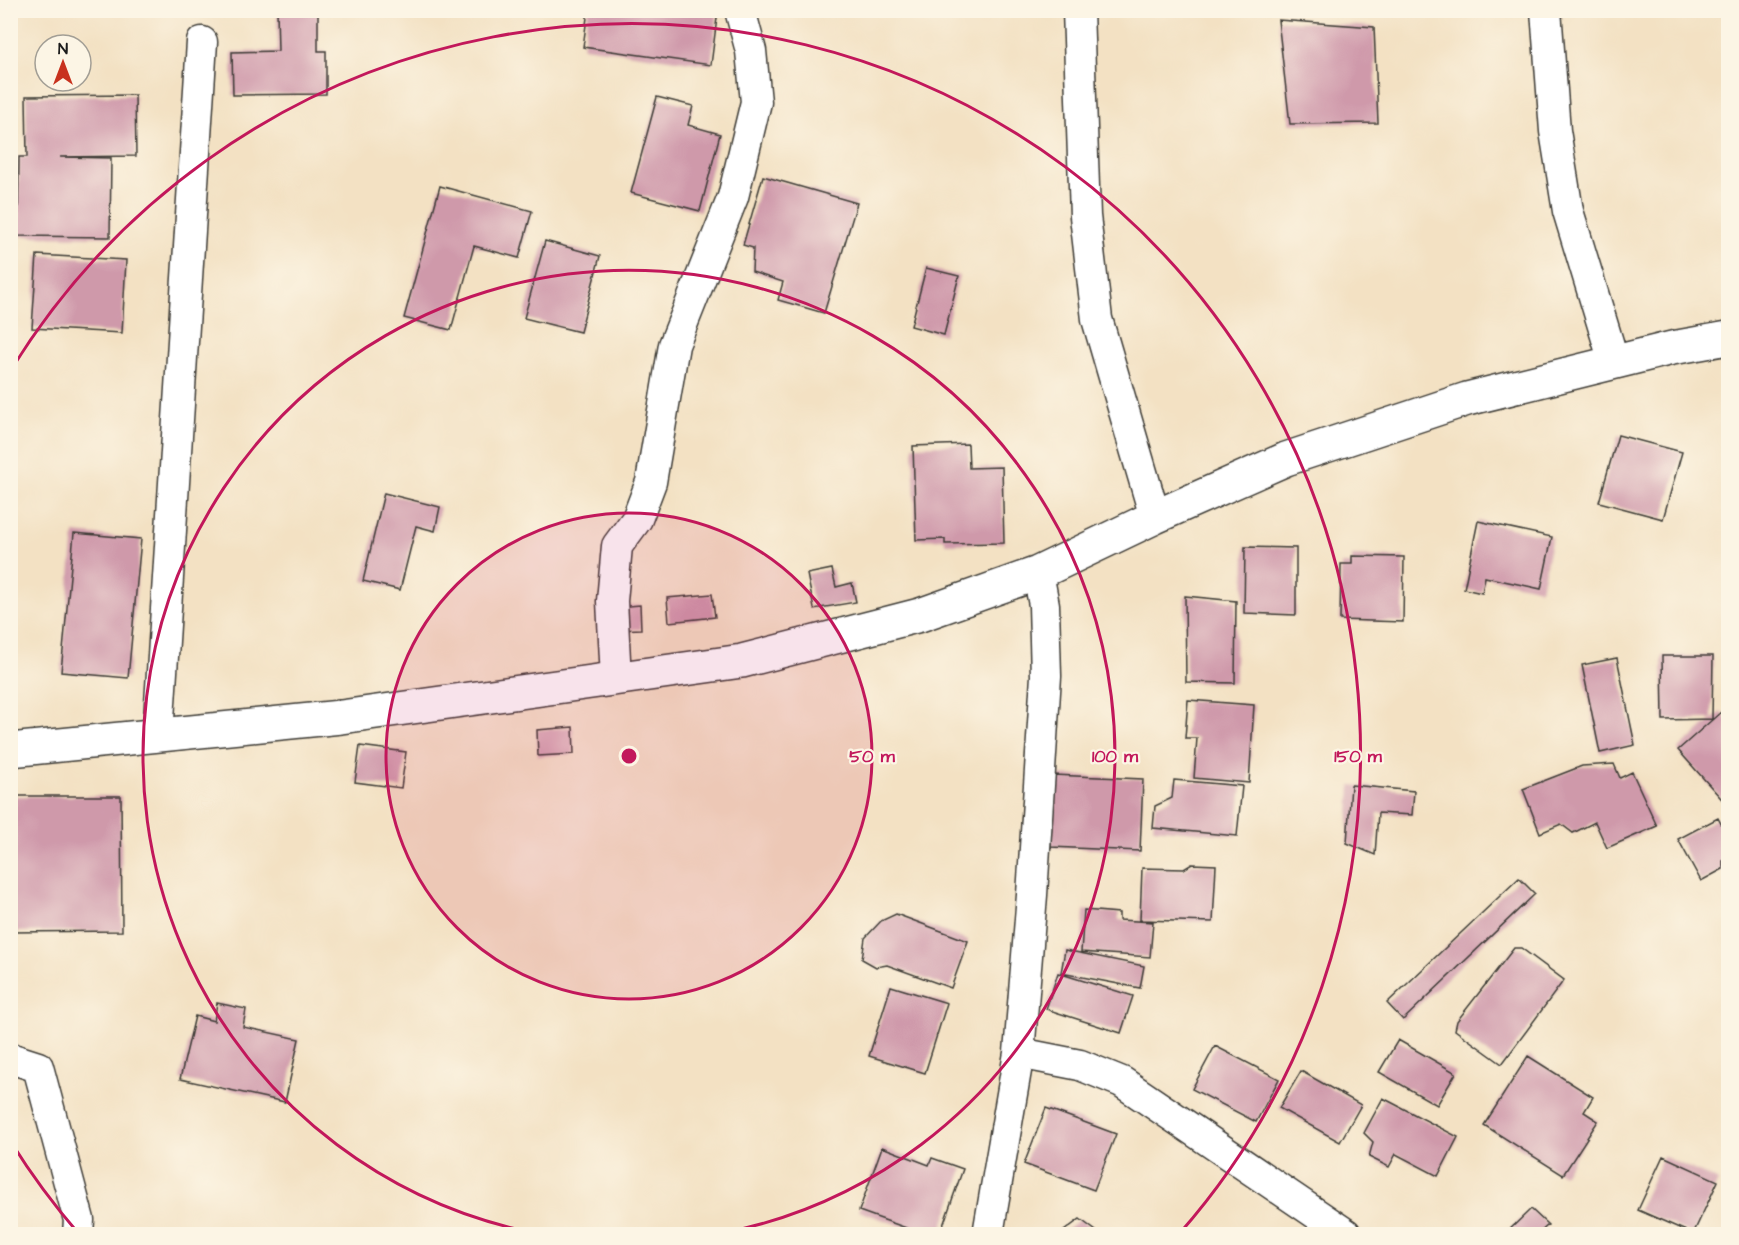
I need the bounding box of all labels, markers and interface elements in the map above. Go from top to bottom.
north arrow [33,33,93,93]
text: N [58,38,68,60]
text: 50 m [849,744,896,769]
text: 100 m [1092,744,1139,769]
text: 150 m [1334,744,1383,769]
centre of rings [619,746,639,766]

